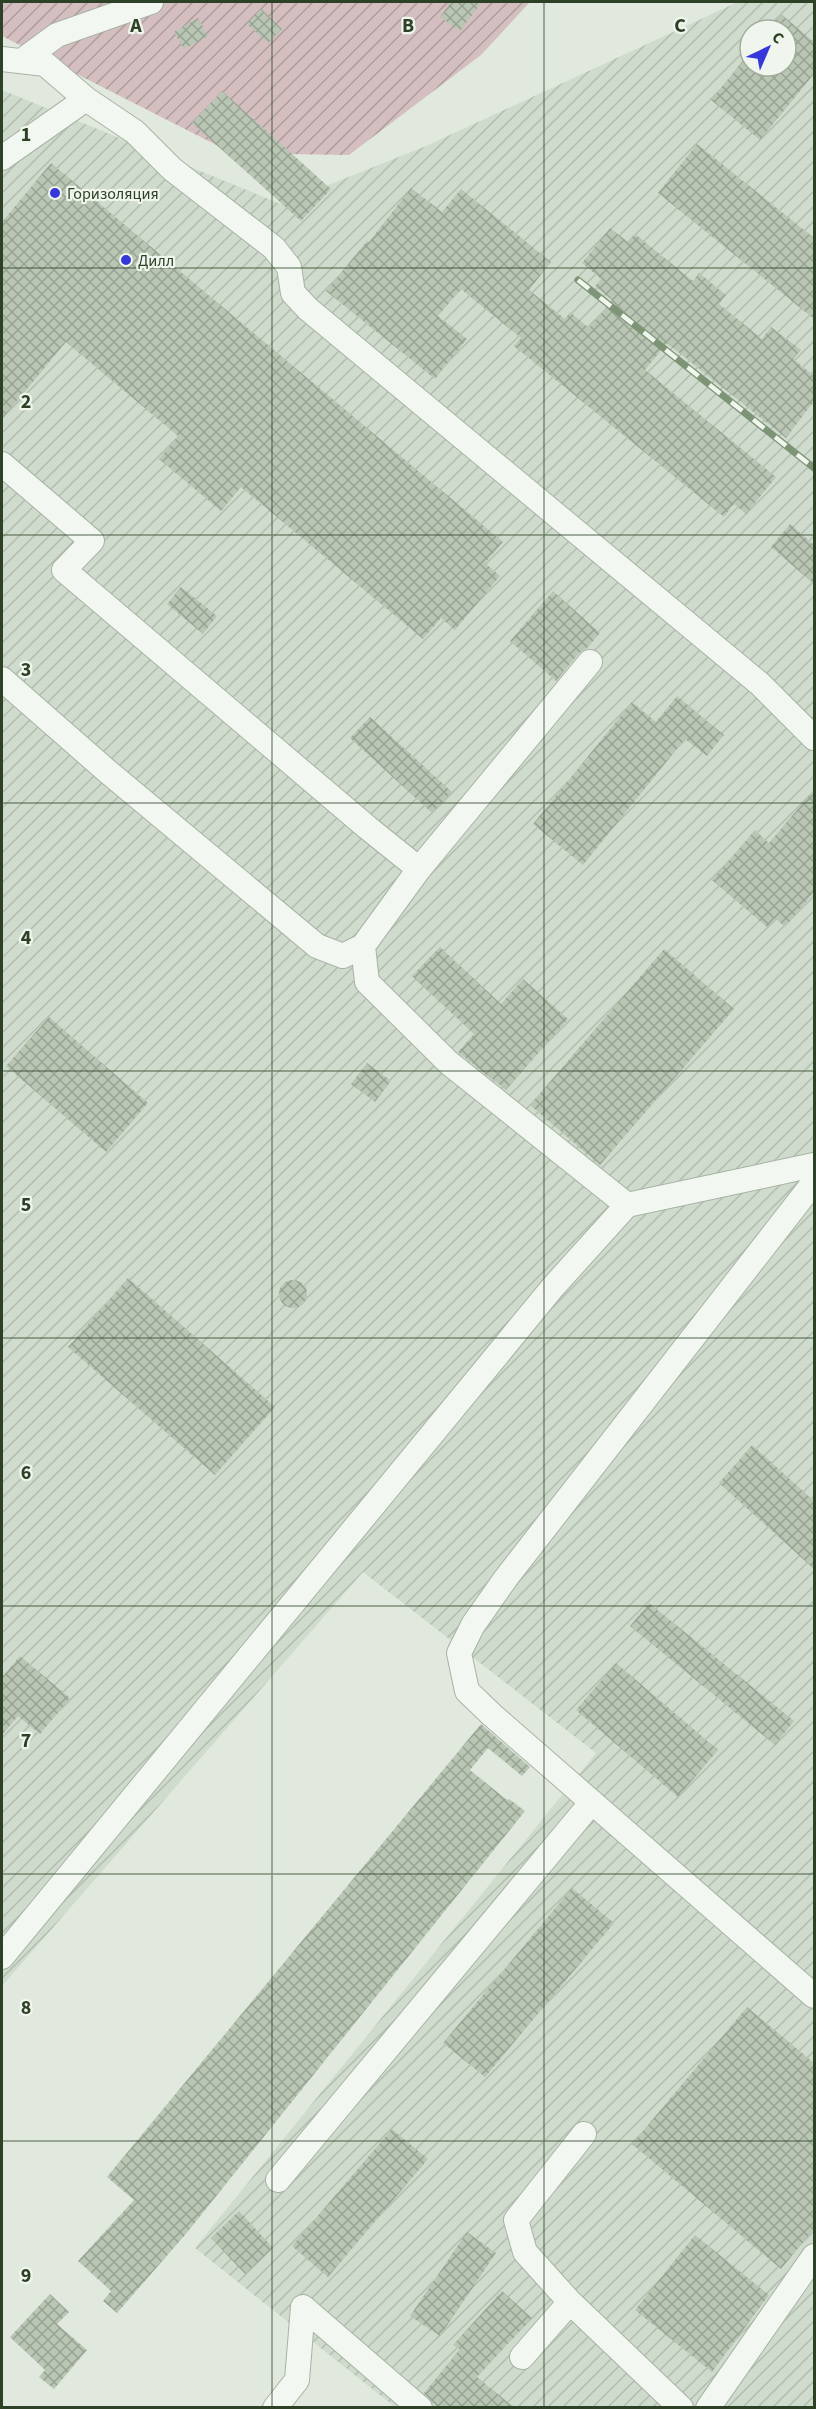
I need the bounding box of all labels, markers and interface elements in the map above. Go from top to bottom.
text: A [129,12,142,40]
text: B [402,12,414,40]
text: C [674,12,686,40]
north arrow [738,18,798,78]
text: С [767,27,789,49]
text: 1 [21,121,31,149]
place label: Горизоляция [67,183,159,205]
marker: Горизоляция [48,186,62,200]
place label: Дилл [138,250,174,272]
marker: Дилл [119,253,133,267]
text: 2 [21,388,31,416]
text: 3 [21,656,31,684]
text: 4 [21,924,32,952]
text: 5 [21,1191,31,1219]
text: 6 [21,1459,31,1487]
text: 7 [21,1727,31,1755]
text: 8 [21,1994,31,2022]
text: 9 [21,2262,31,2290]

